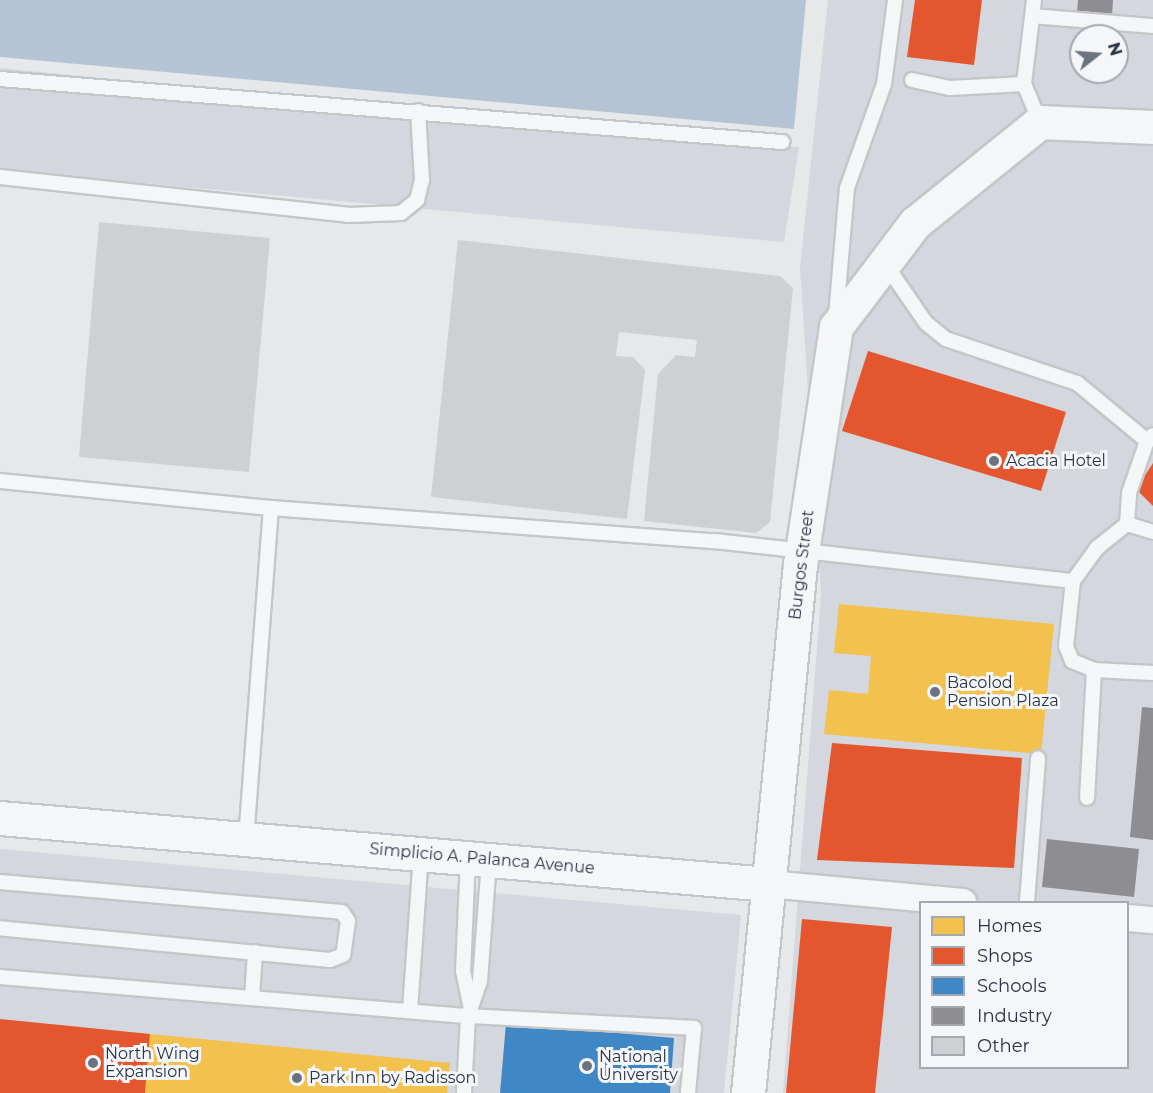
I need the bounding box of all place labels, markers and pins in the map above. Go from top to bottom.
place label: Acacia Hotel [1006,451,1106,471]
marker: Acacia Hotel [987,454,1001,468]
place label: Bacolod Pension Plaza [947,673,1059,711]
marker: Bacolod Pension Plaza [928,685,942,699]
place label: North Wing Expansion [105,1044,200,1082]
place label: National University [599,1047,678,1085]
marker: North Wing Expansion [86,1056,100,1070]
marker: National University [580,1059,594,1073]
place label: Park Inn by Radisson [309,1068,476,1088]
marker: Park Inn by Radisson [290,1071,304,1085]

